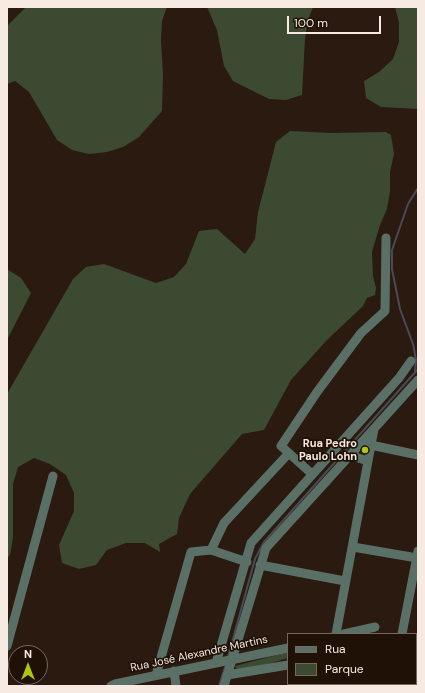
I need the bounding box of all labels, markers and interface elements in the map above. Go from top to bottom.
scale bar [289,8,383,34]
text: 100 m [294,15,328,31]
place label: Rua Pedro Paulo Lohn [299,437,357,463]
marker: Rua Pedro Paulo Lohn [360,445,370,455]
street label: Rua José Alexandre Martins [129,633,269,675]
legend [287,633,417,685]
text: Rua [325,641,346,657]
north arrow [8,645,48,685]
text: N [24,647,32,661]
text: Parque [325,661,364,677]

